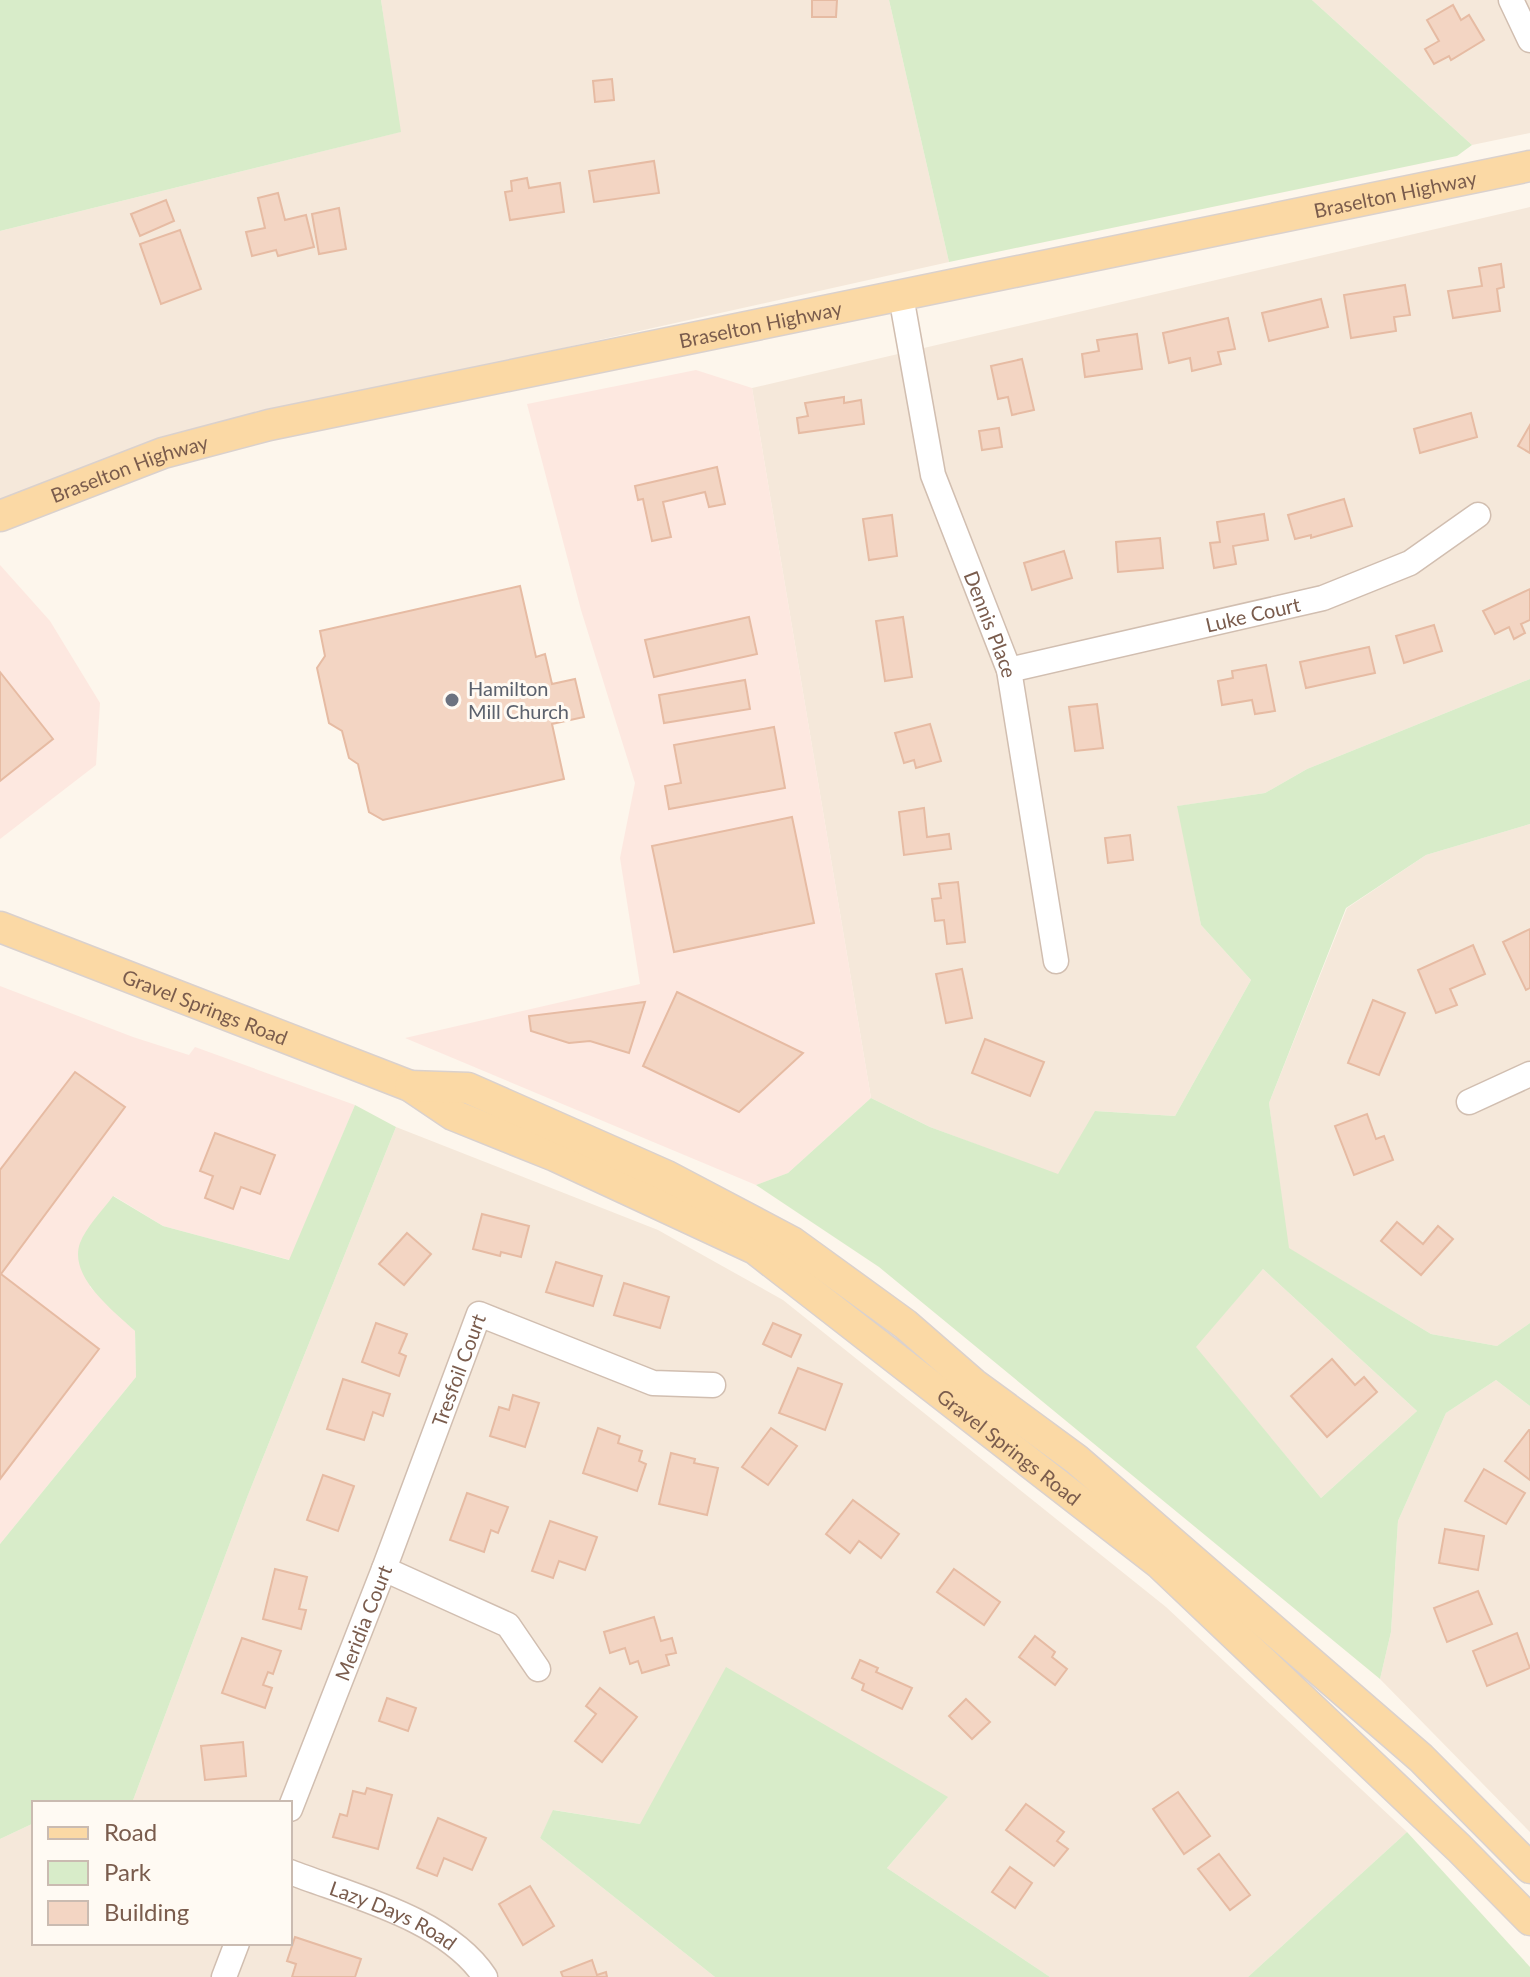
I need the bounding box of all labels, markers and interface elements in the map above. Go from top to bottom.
street label: Braselton Highway [1312,165,1479,222]
street label: Braselton Highway [677,296,845,352]
street label: Braselton Highway [47,429,211,507]
street label: Dennis Place [959,567,1022,679]
street label: Luke Court [1203,592,1302,637]
place label: Hamilton Mill Church [468,676,569,723]
marker: Hamilton Mill Church [443,691,461,709]
street label: Gravel Springs Road [119,964,291,1049]
street label: Tresfoil Court [426,1310,490,1430]
street label: Gravel Springs Road [932,1383,1086,1510]
street label: Meridia Court [329,1562,396,1684]
legend [32,1801,292,1945]
text: Road [104,1817,157,1846]
text: Park [104,1857,152,1886]
street label: Lazy Days Road [327,1875,462,1955]
text: Building [104,1897,189,1926]

